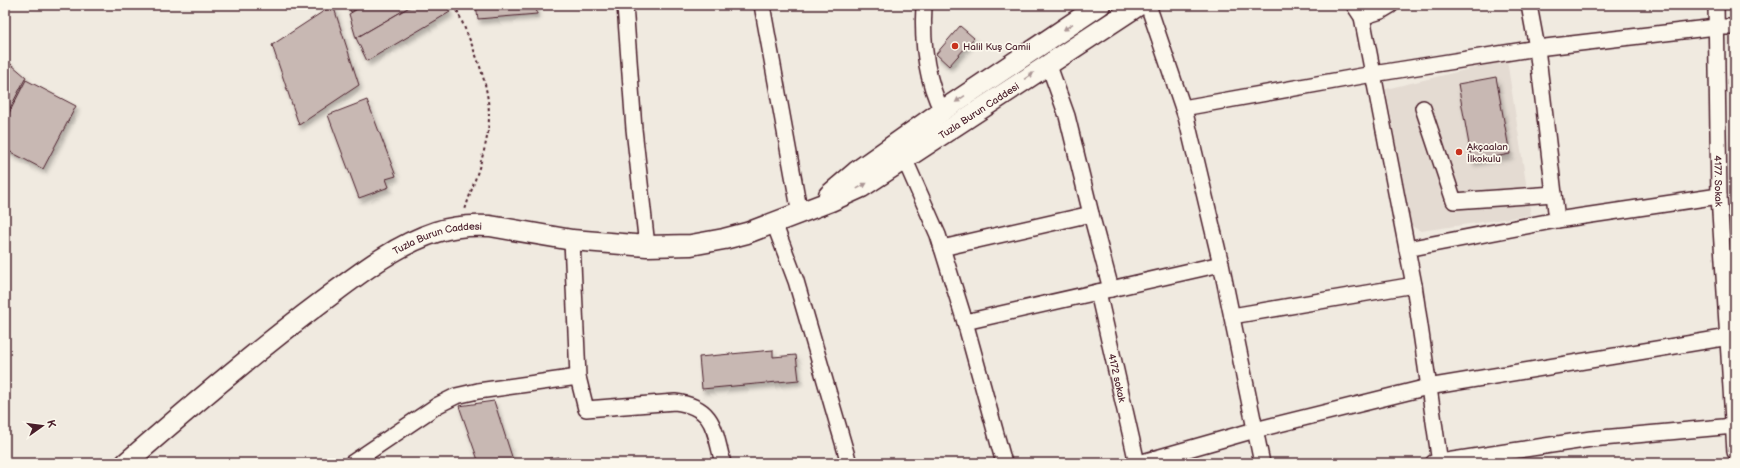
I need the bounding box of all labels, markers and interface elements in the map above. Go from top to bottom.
one-way arrow [1062,23,1073,31]
marker: Halil Kuş Camii [950,41,960,51]
place label: Halil Kuş Camii [963,41,1031,53]
one-way arrow [1024,72,1035,80]
street label: Tuzla Burun Caddesi [937,80,1022,142]
one-way arrow [954,95,965,103]
place label: Akçaalan İlkokulu [1467,141,1508,165]
marker: Akçaalan İlkokulu [1454,147,1464,157]
street label: 4177. Sokak [1711,155,1725,207]
one-way arrow [857,183,868,189]
street label: Tuzla Burun Caddesi [391,221,482,258]
street label: 4172 sokak [1105,353,1128,404]
north arrow [22,406,62,446]
text: K [44,418,59,429]

